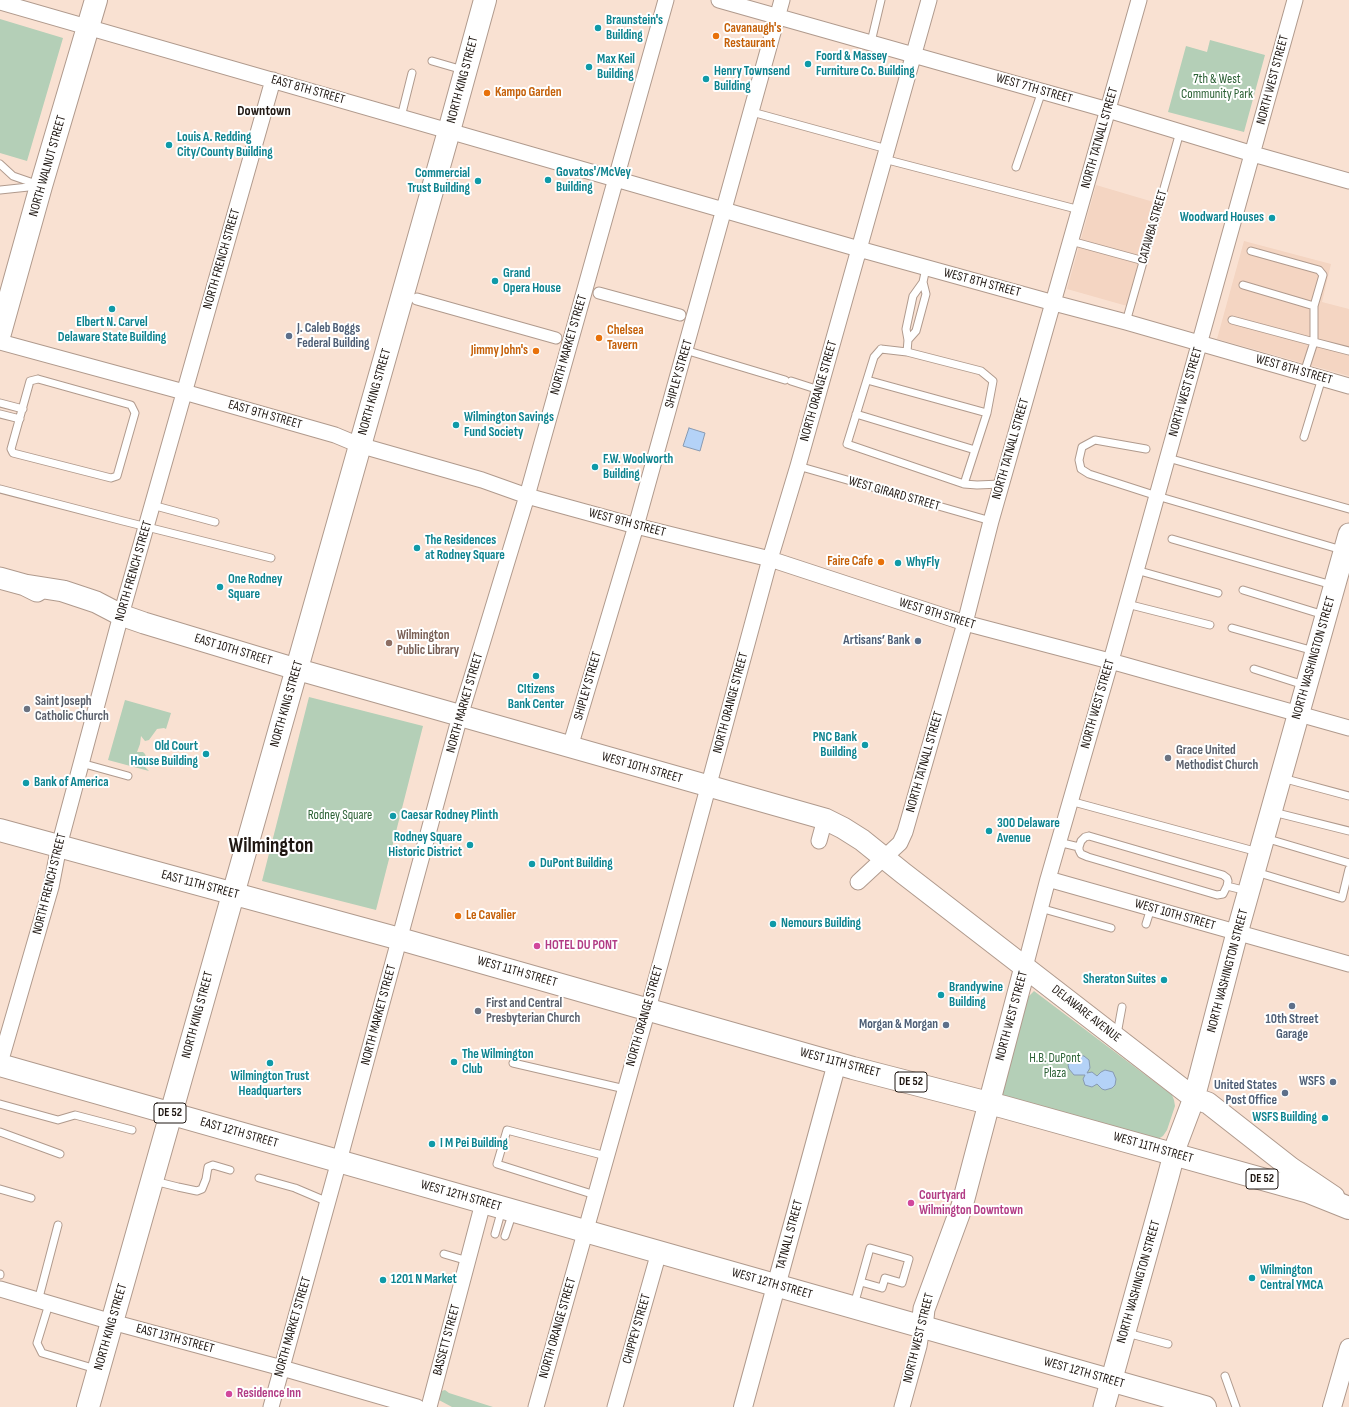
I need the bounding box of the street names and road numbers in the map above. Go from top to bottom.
street label: NORTH WEST STREET [1254,33,1292,127]
street label: NORTH KING STREET [444,35,482,125]
street label: WEST 7TH STREET [994,71,1074,107]
street label: EAST 8TH STREET [269,72,347,108]
street label: NORTH TATNALL STREET [1078,86,1122,190]
street label: NORTH WALNUT STREET [26,114,70,218]
street label: CATAWBA STREET [1135,188,1171,266]
street label: NORTH FRENCH STREET [200,207,244,311]
street label: WEST 8TH STREET [942,265,1022,301]
street label: NORTH MARKET STREET [547,293,591,397]
street label: SHIPLEY STREET [662,338,696,410]
street label: NORTH ORANGE STREET [797,339,841,443]
street label: NORTH WEST STREET [1166,346,1206,438]
street label: NORTH KING STREET [355,347,395,437]
street label: WEST 8TH STREET [1254,352,1334,388]
street label: EAST 9TH STREET [226,397,304,433]
street label: NORTH TATNALL STREET [989,397,1033,501]
street label: WEST GIRARD STREET [846,473,942,515]
street label: WEST 9TH STREET [587,505,667,541]
street label: NORTH FRENCH STREET [112,519,156,623]
street label: WEST 9TH STREET [897,595,977,633]
street label: NORTH WASHINGTON STREET [1289,595,1339,721]
street label: EAST 10TH STREET [192,631,274,669]
street label: SHIPLEY STREET [571,650,605,722]
street label: NORTH MARKET STREET [443,651,487,755]
street label: NORTH ORANGE STREET [710,651,752,755]
street label: NORTH WEST STREET [1078,658,1118,750]
street label: NORTH KING STREET [267,659,307,749]
street label: NORTH TATNALL STREET [903,710,947,814]
street label: WEST 10TH STREET [600,749,684,787]
street label: NORTH FRENCH STREET [30,832,70,936]
street label: EAST 11TH STREET [160,867,240,903]
street label: WEST 10TH STREET [1133,896,1217,934]
street label: NORTH WASHINGTON STREET [1204,908,1252,1034]
street label: WEST 11TH STREET [475,953,559,991]
street label: NORTH MARKET STREET [358,963,400,1067]
street label: NORTH ORANGE STREET [623,964,667,1068]
street label: NORTH WEST STREET [993,969,1031,1063]
street label: NORTH KING STREET [179,970,217,1060]
street label: DELAWARE AVENUE [1048,982,1124,1046]
street label: WEST 11TH STREET [798,1045,882,1081]
road number: DE 52 [895,1072,927,1092]
road number: DE 52 [154,1103,186,1123]
street label: EAST 12TH STREET [198,1114,280,1152]
street label: WEST 11TH STREET [1111,1129,1195,1167]
road number: DE 52 [1246,1169,1278,1189]
street label: WEST 12TH STREET [419,1177,503,1215]
street label: TATNALL STREET [773,1198,807,1272]
street label: NORTH WASHINGTON STREET [1114,1219,1164,1345]
street label: WEST 12TH STREET [730,1265,814,1303]
street label: NORTH MARKET STREET [271,1275,315,1379]
street label: NORTH ORANGE STREET [536,1276,580,1380]
street label: NORTH KING STREET [91,1282,131,1372]
street label: NORTH WEST STREET [900,1291,938,1385]
street label: CHIPPEY STREET [620,1292,654,1366]
street label: BASSETT STREET [430,1303,464,1377]
street label: EAST 13TH STREET [134,1321,216,1357]
street label: WEST 12TH STREET [1042,1354,1126,1392]

